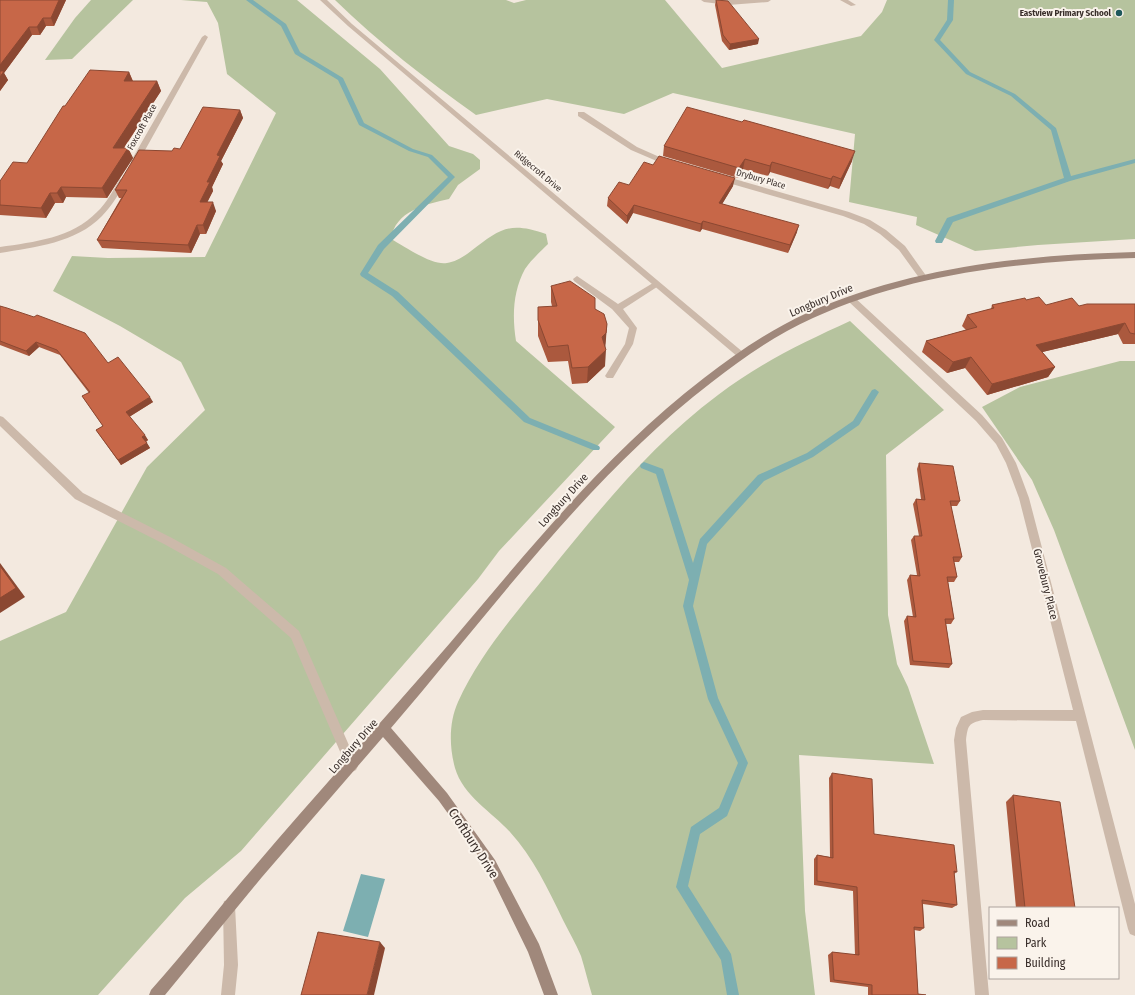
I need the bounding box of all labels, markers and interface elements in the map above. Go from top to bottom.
place label: Eastview Primary School [1020,8,1112,18]
marker: Eastview Primary School [1114,8,1124,18]
street label: Foxcroft Place [125,102,159,152]
street label: Ridgecroft Drive [512,148,564,194]
street label: Drybury Place [735,167,787,191]
street label: Longbury Drive [788,281,855,320]
street label: Longbury Drive [536,471,591,530]
street label: Grovebury Place [1030,547,1061,621]
street label: Longbury Drive [326,717,380,776]
street label: Croftbury Drive [445,806,502,881]
legend [989,907,1119,979]
text: Road [1025,916,1050,930]
text: Park [1025,936,1047,950]
text: Building [1025,956,1066,970]

